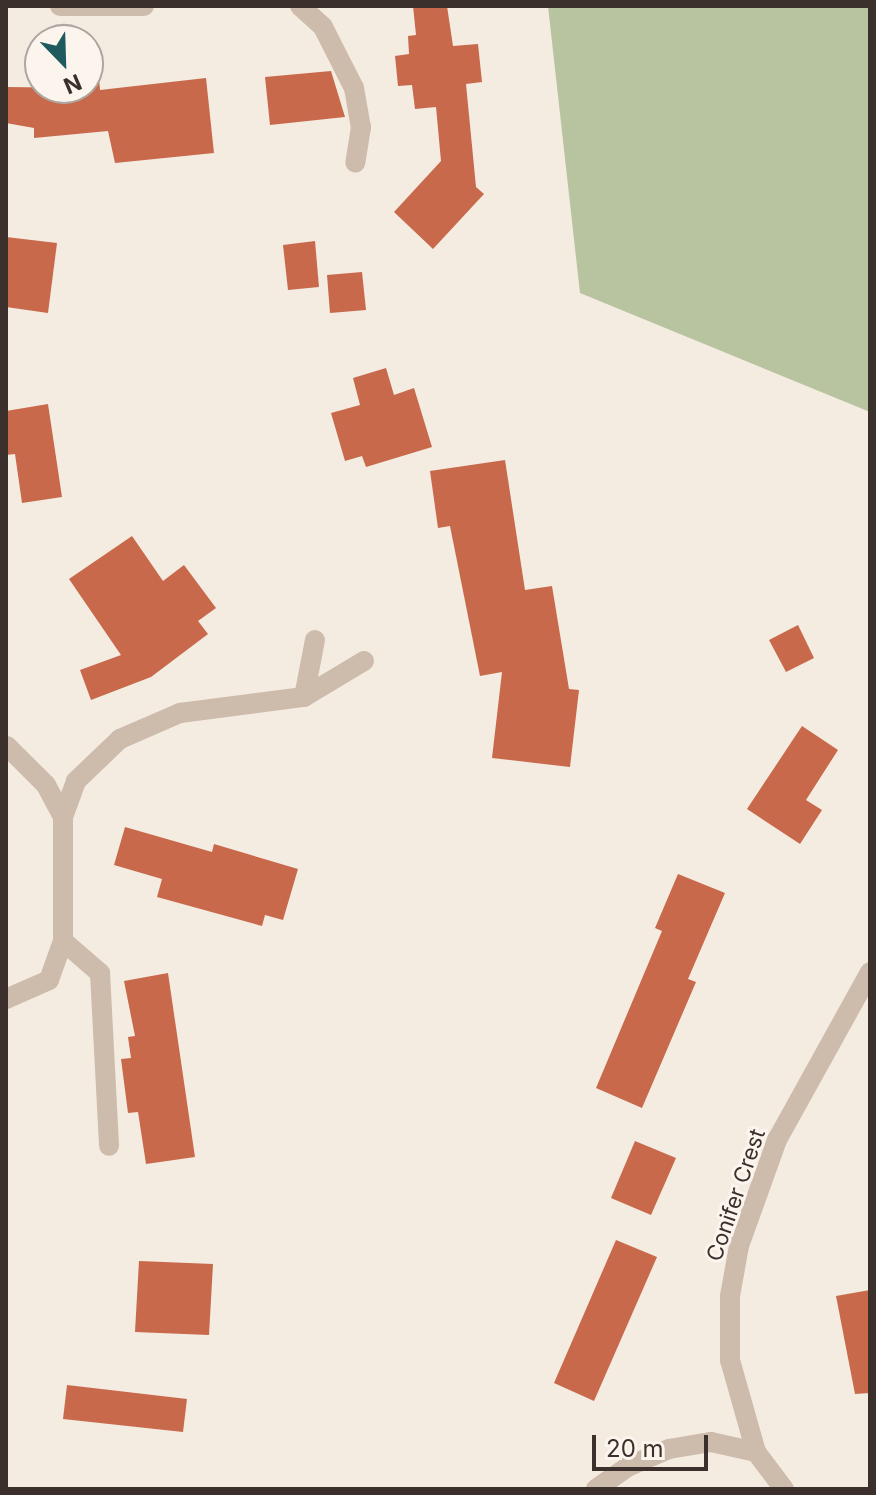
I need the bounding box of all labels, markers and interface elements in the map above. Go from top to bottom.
north arrow [24,24,104,104]
text: N [60,69,85,99]
street label: Conifer Crest [701,1125,771,1265]
scale bar [596,1419,712,1469]
text: 20 m [606,1434,664,1463]

